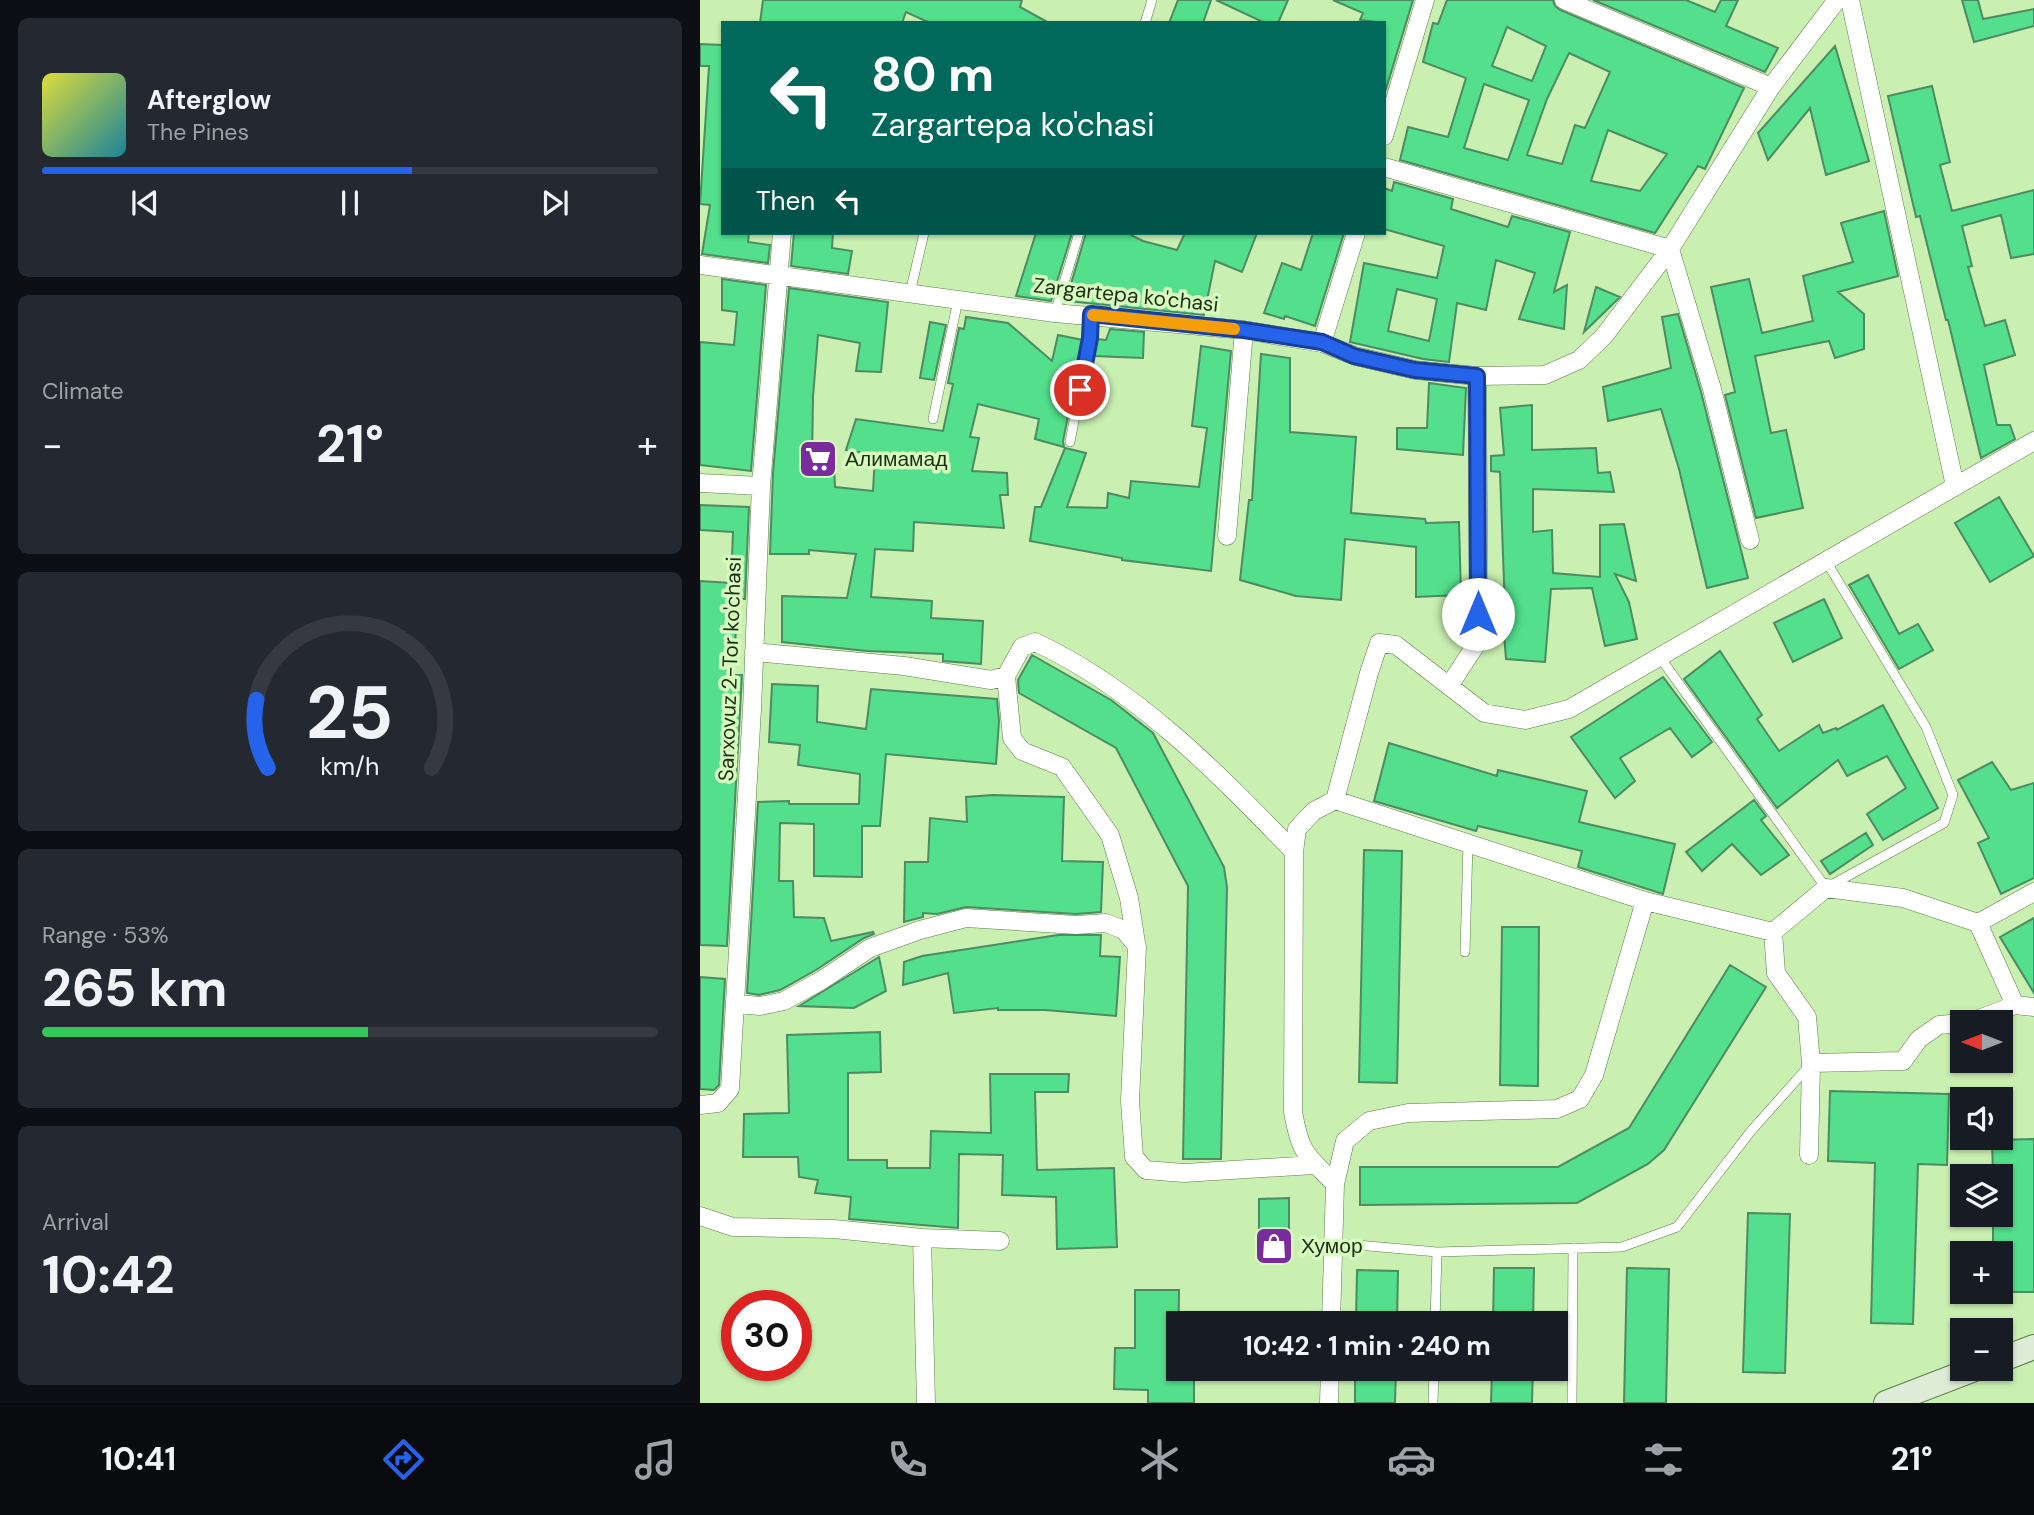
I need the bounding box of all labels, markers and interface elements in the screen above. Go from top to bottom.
text: 80 m [871,42,994,106]
icon: left [756,49,847,140]
text: Afterglow [147,83,271,117]
text: Zargartepa ko'chasi [871,104,1155,146]
text: The Pines [147,117,249,147]
icon: left [829,182,867,220]
icon: previous [126,184,164,222]
icon: pause [331,184,369,222]
icon: next [536,184,574,222]
text: Then [756,184,815,218]
street label: Zargartepa ko'chasi [1032,271,1220,319]
pin [1050,360,1110,420]
icon: arrive [1061,371,1099,409]
text: Climate [42,376,124,406]
text: 21° [316,410,384,478]
text: − [42,420,63,470]
text: + [637,420,658,470]
supermarket icon: Алимамад [797,438,839,480]
place label: Алимамад [845,445,947,473]
street label: Sarxovuz 2-Tor ko'chasi [712,556,748,782]
position arrow [1441,577,1515,651]
text: 25 [306,666,394,761]
text: km/h [320,749,380,782]
text: Range · 53% [42,920,169,950]
text: 265 km [42,954,227,1022]
north arrow [1950,1010,2012,1073]
map controls [1950,1010,2013,1381]
button: sound [1950,1087,2013,1150]
button: layers [1950,1164,2013,1227]
text: Arrival [42,1207,109,1237]
shop icon: Хумор [1253,1225,1295,1267]
place label: Хумор [1301,1232,1363,1260]
text: 10:42 [42,1241,175,1309]
button: + [1950,1241,2013,1304]
speed limit sign: 30 [721,1290,812,1381]
button: − [1950,1318,2013,1381]
text: 10:42 · 1 min · 240 m [1243,1329,1491,1363]
icon: directions [379,1435,428,1484]
icon: music [631,1435,680,1484]
icon: phone [883,1435,932,1484]
icon: climate [1135,1435,1184,1484]
icon: car [1387,1435,1436,1484]
icon: filters [1639,1435,1688,1484]
text: 10:41 [101,1438,176,1480]
text: 21° [1891,1438,1933,1480]

